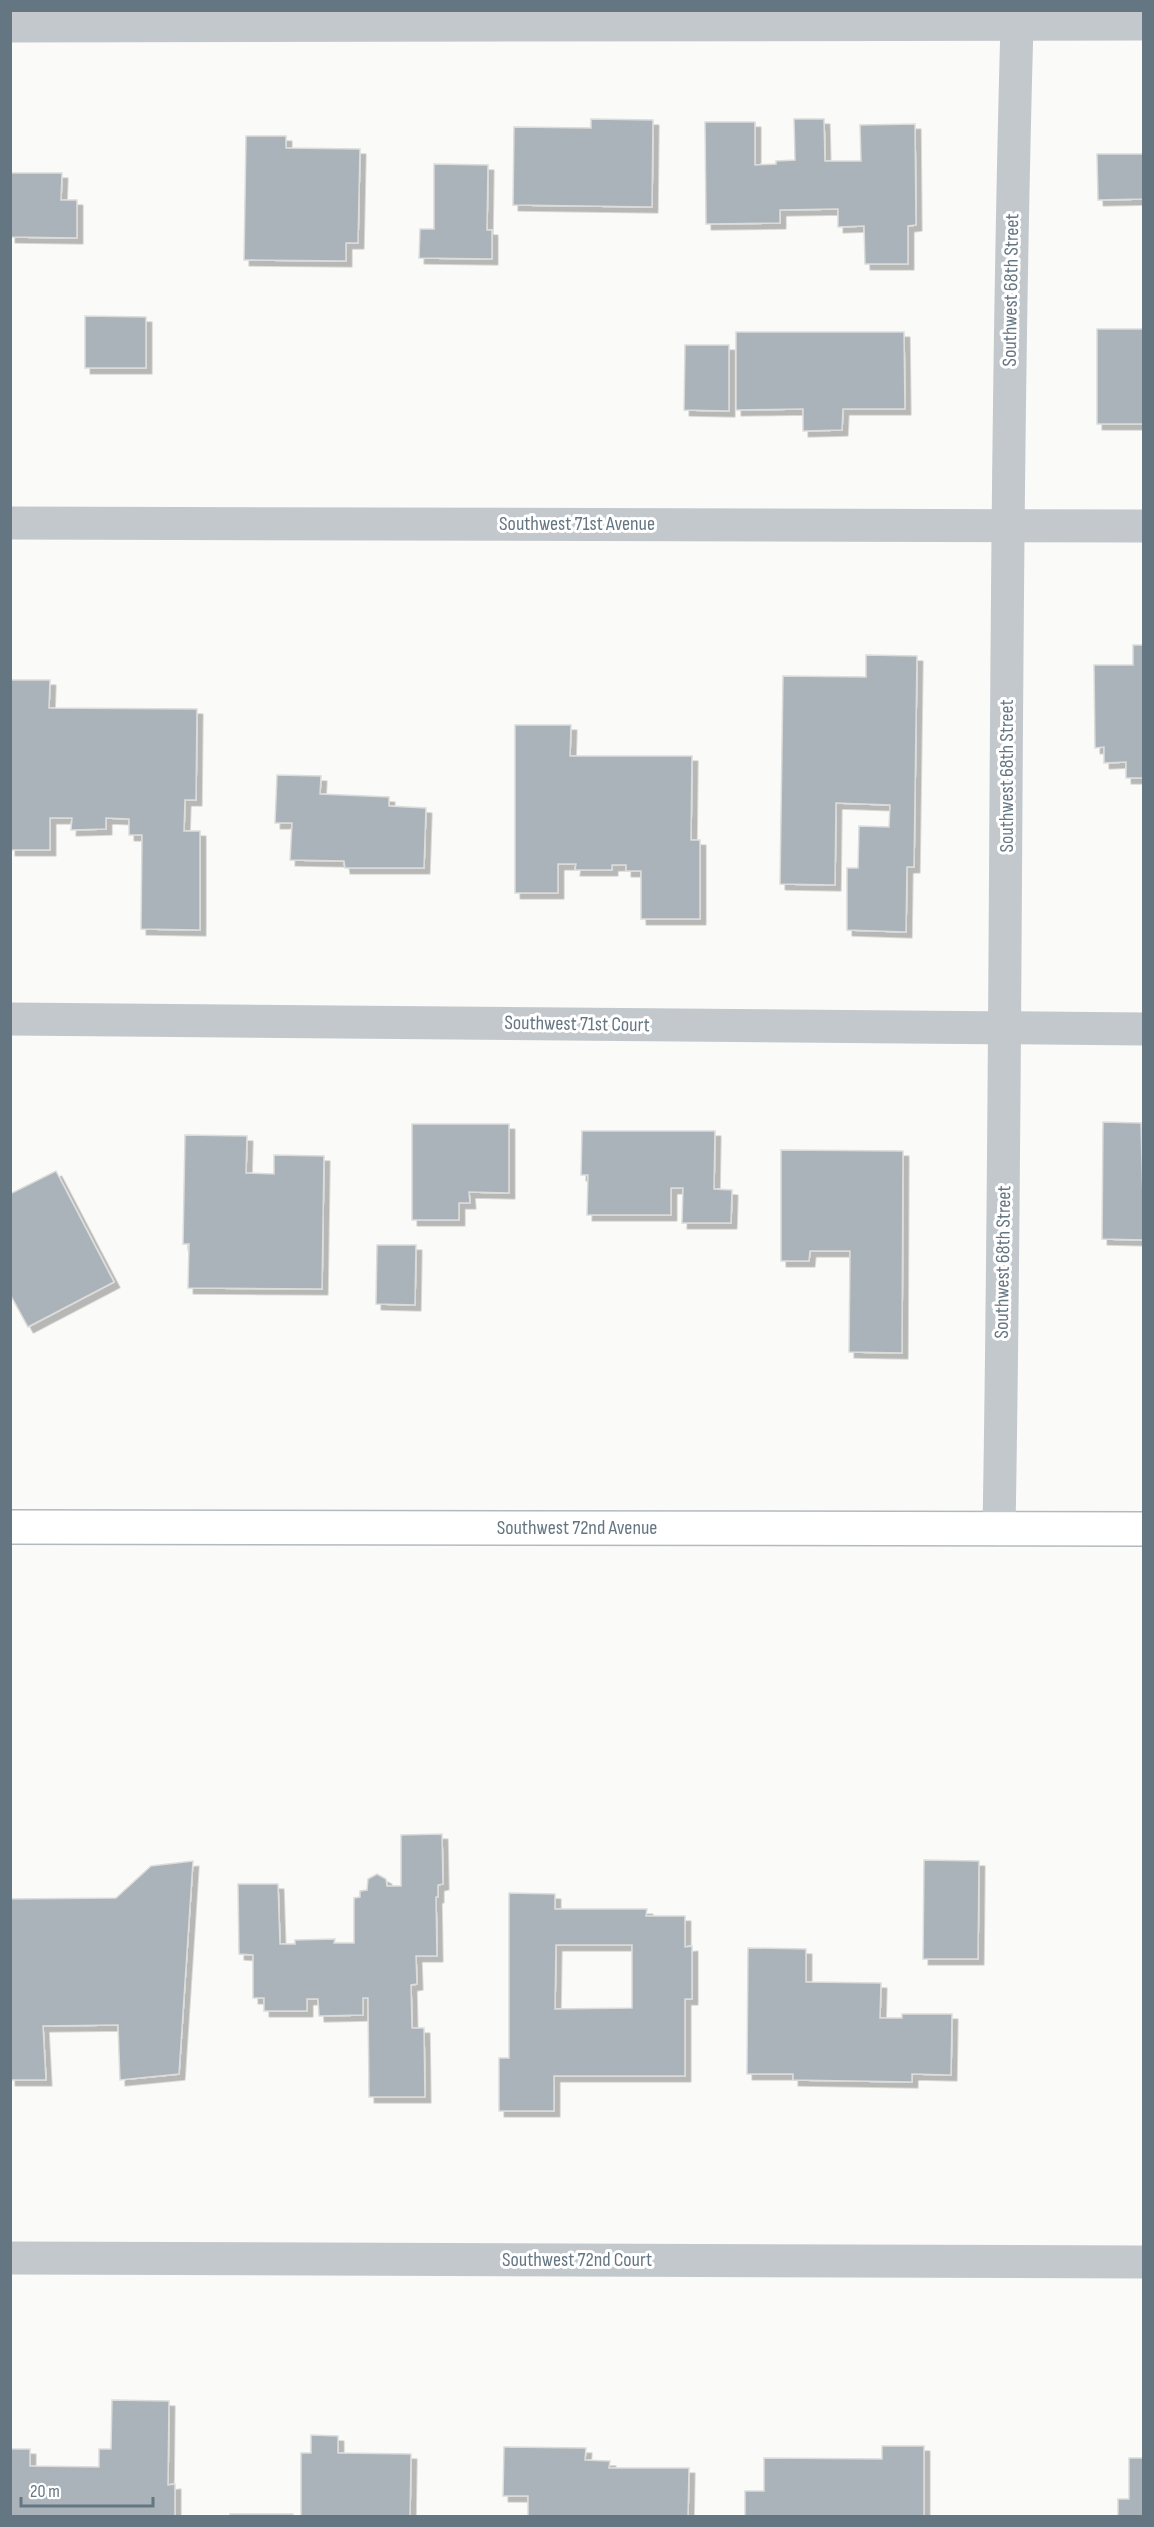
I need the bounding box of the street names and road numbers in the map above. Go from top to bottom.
street label: Southwest 68th Street [998,213,1024,367]
street label: Southwest 71st Avenue [499,512,655,536]
street label: Southwest 68th Street [995,699,1019,853]
street label: Southwest 71st Court [504,1011,650,1037]
street label: Southwest 68th Street [990,1185,1016,1339]
street label: Southwest 72nd Avenue [497,1516,657,1540]
street label: Southwest 72nd Court [502,2248,652,2272]

